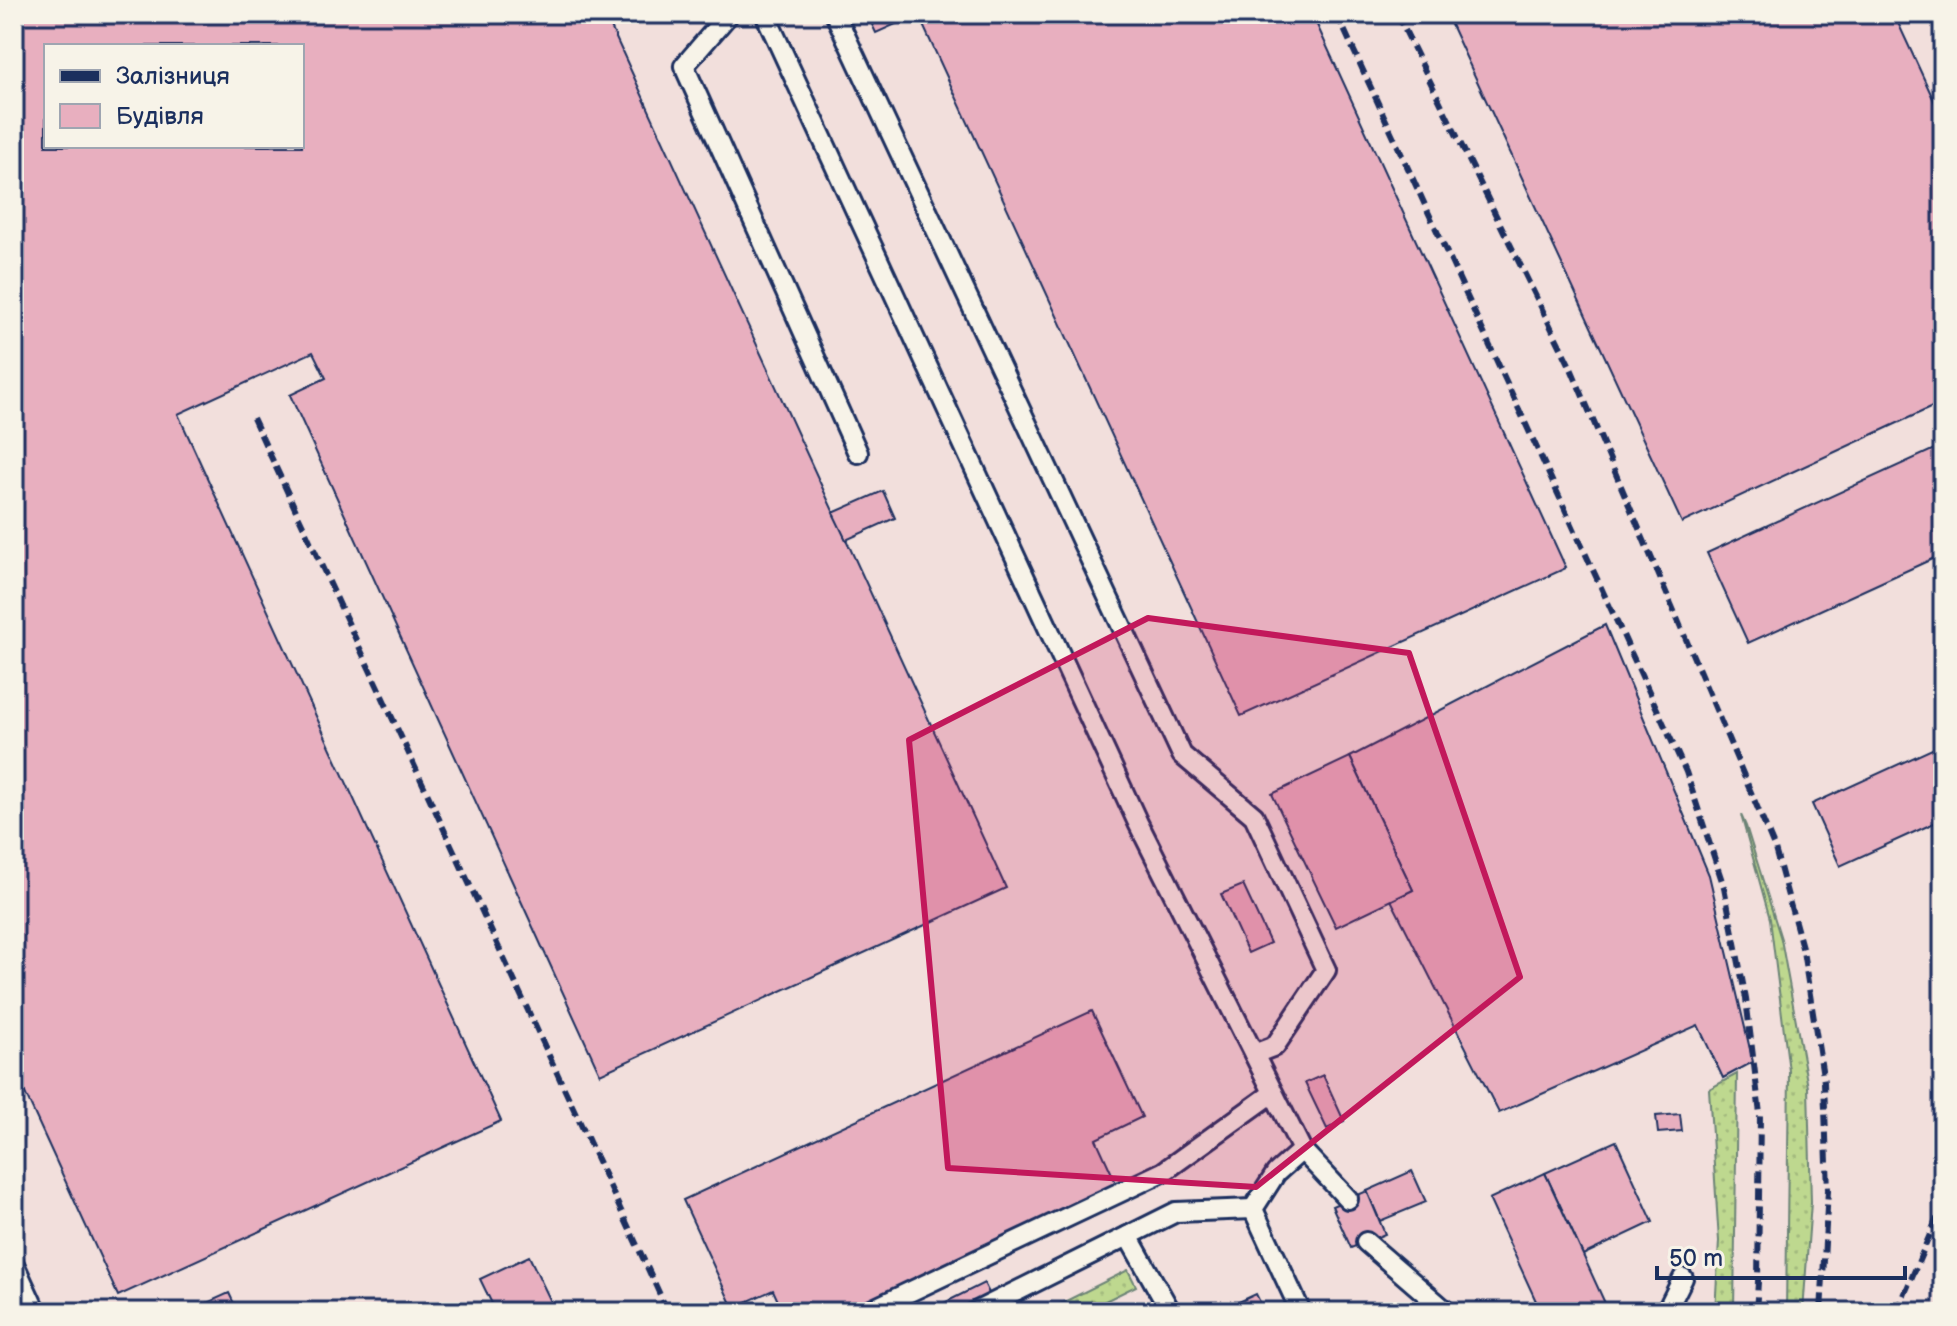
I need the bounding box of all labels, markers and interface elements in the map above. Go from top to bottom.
legend [44,44,304,148]
text: Залізниця [116,62,230,91]
text: Будівля [116,102,204,131]
scale bar [1657,1230,1905,1280]
text: 50 m [1669,1244,1723,1273]

